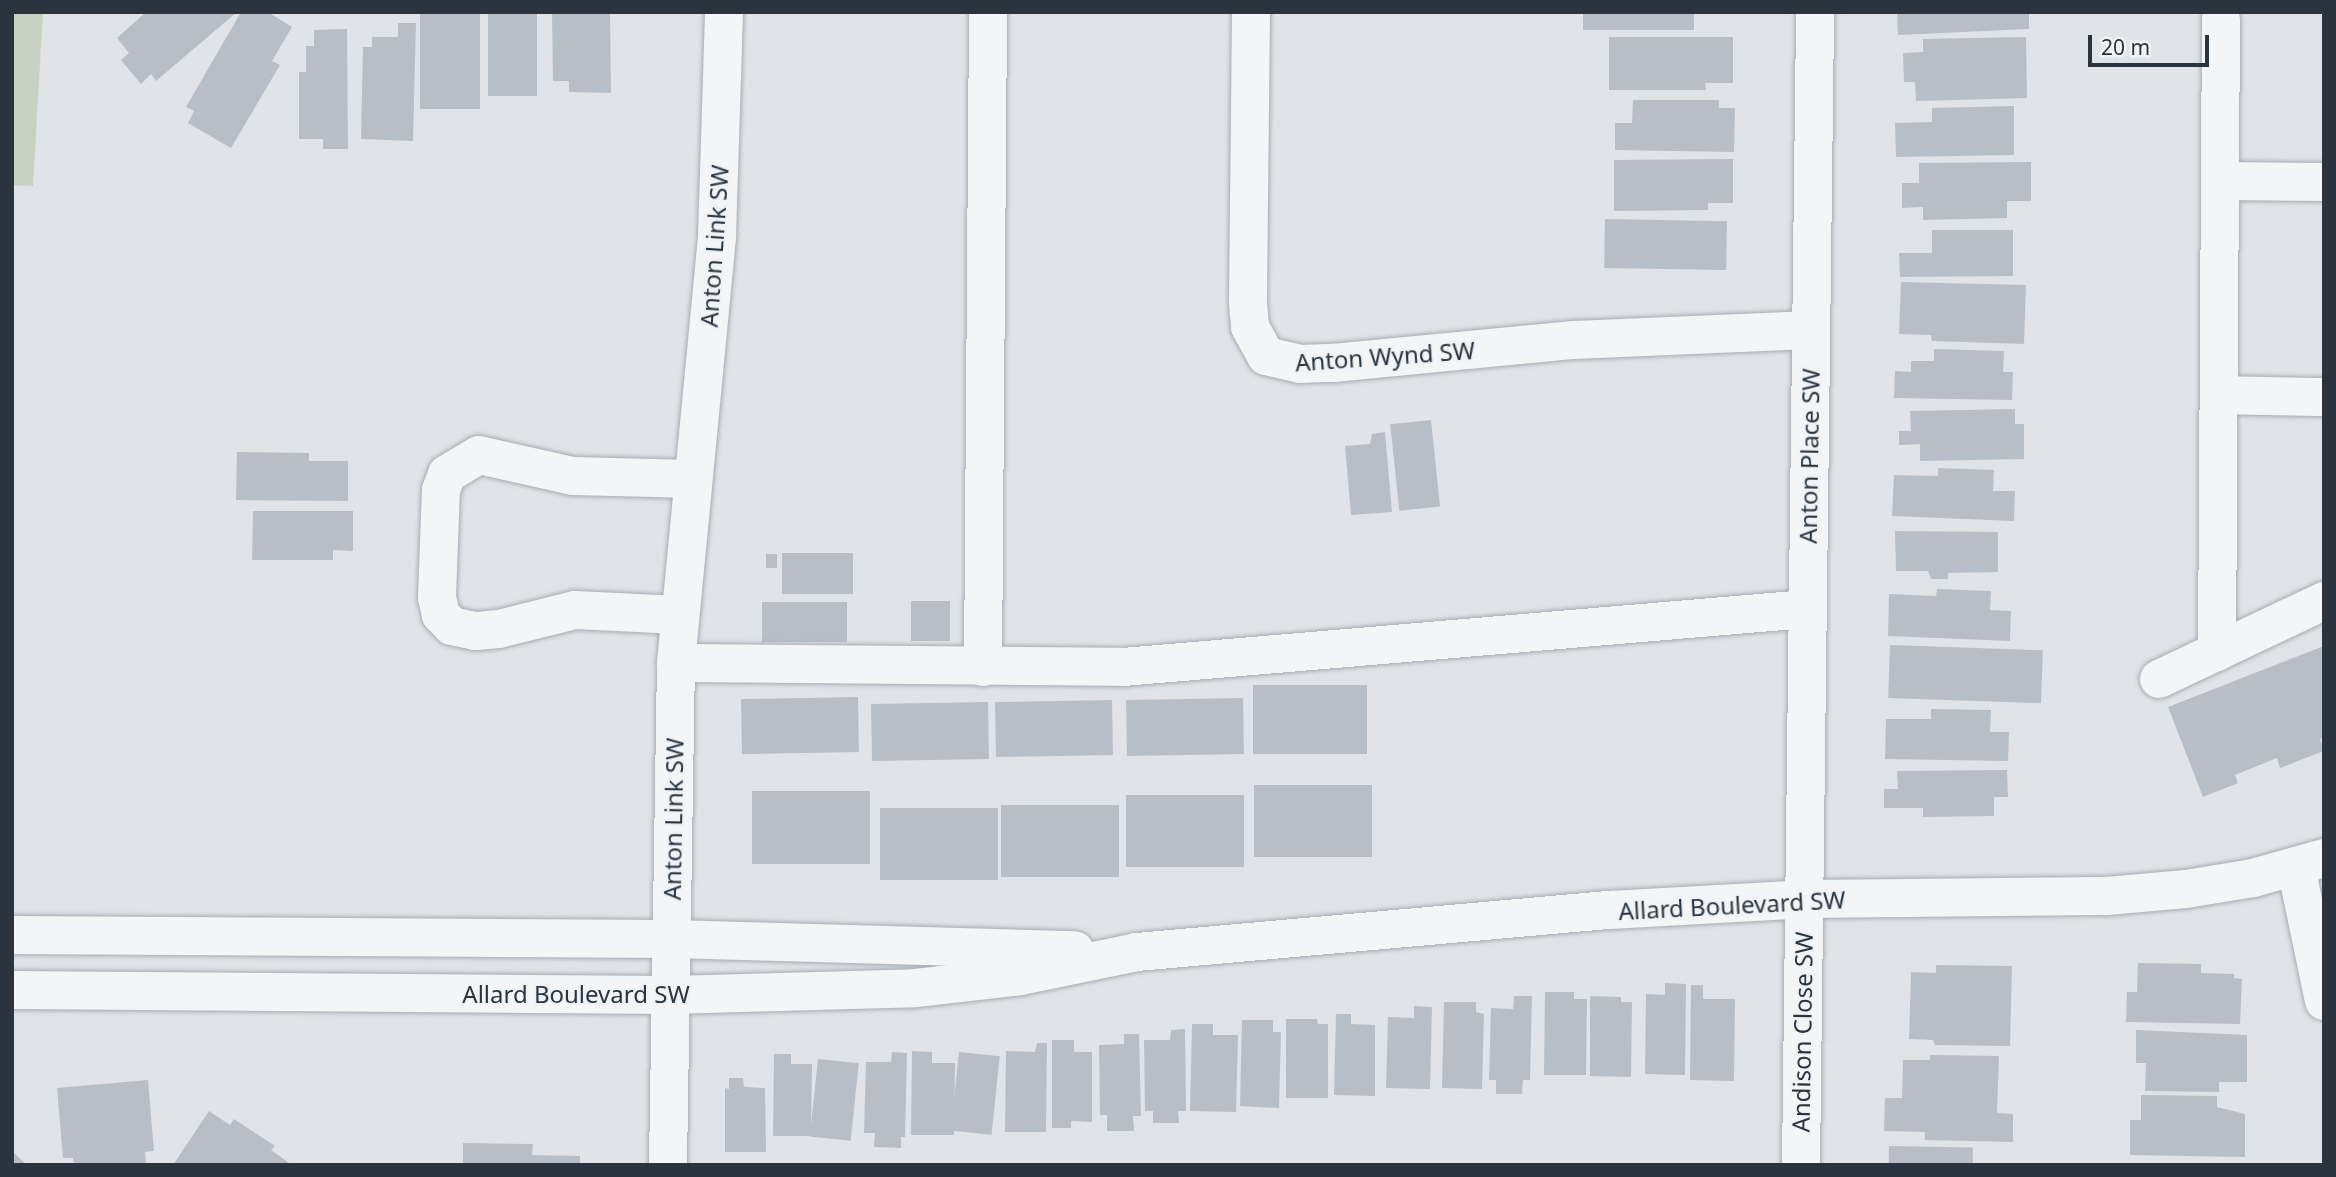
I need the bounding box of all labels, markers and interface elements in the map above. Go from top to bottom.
scale bar [2091,21,2212,65]
text: 20 m [2101,33,2150,61]
street label: Anton Link SW [694,164,734,328]
street label: Anton Wynd SW [1294,335,1476,377]
street label: Anton Place SW [1793,368,1825,544]
street label: Anton Link SW [657,737,689,901]
street label: Allard Boulevard SW [1618,885,1846,925]
street label: Andison Close SW [1786,931,1818,1133]
street label: Allard Boulevard SW [462,980,690,1008]

